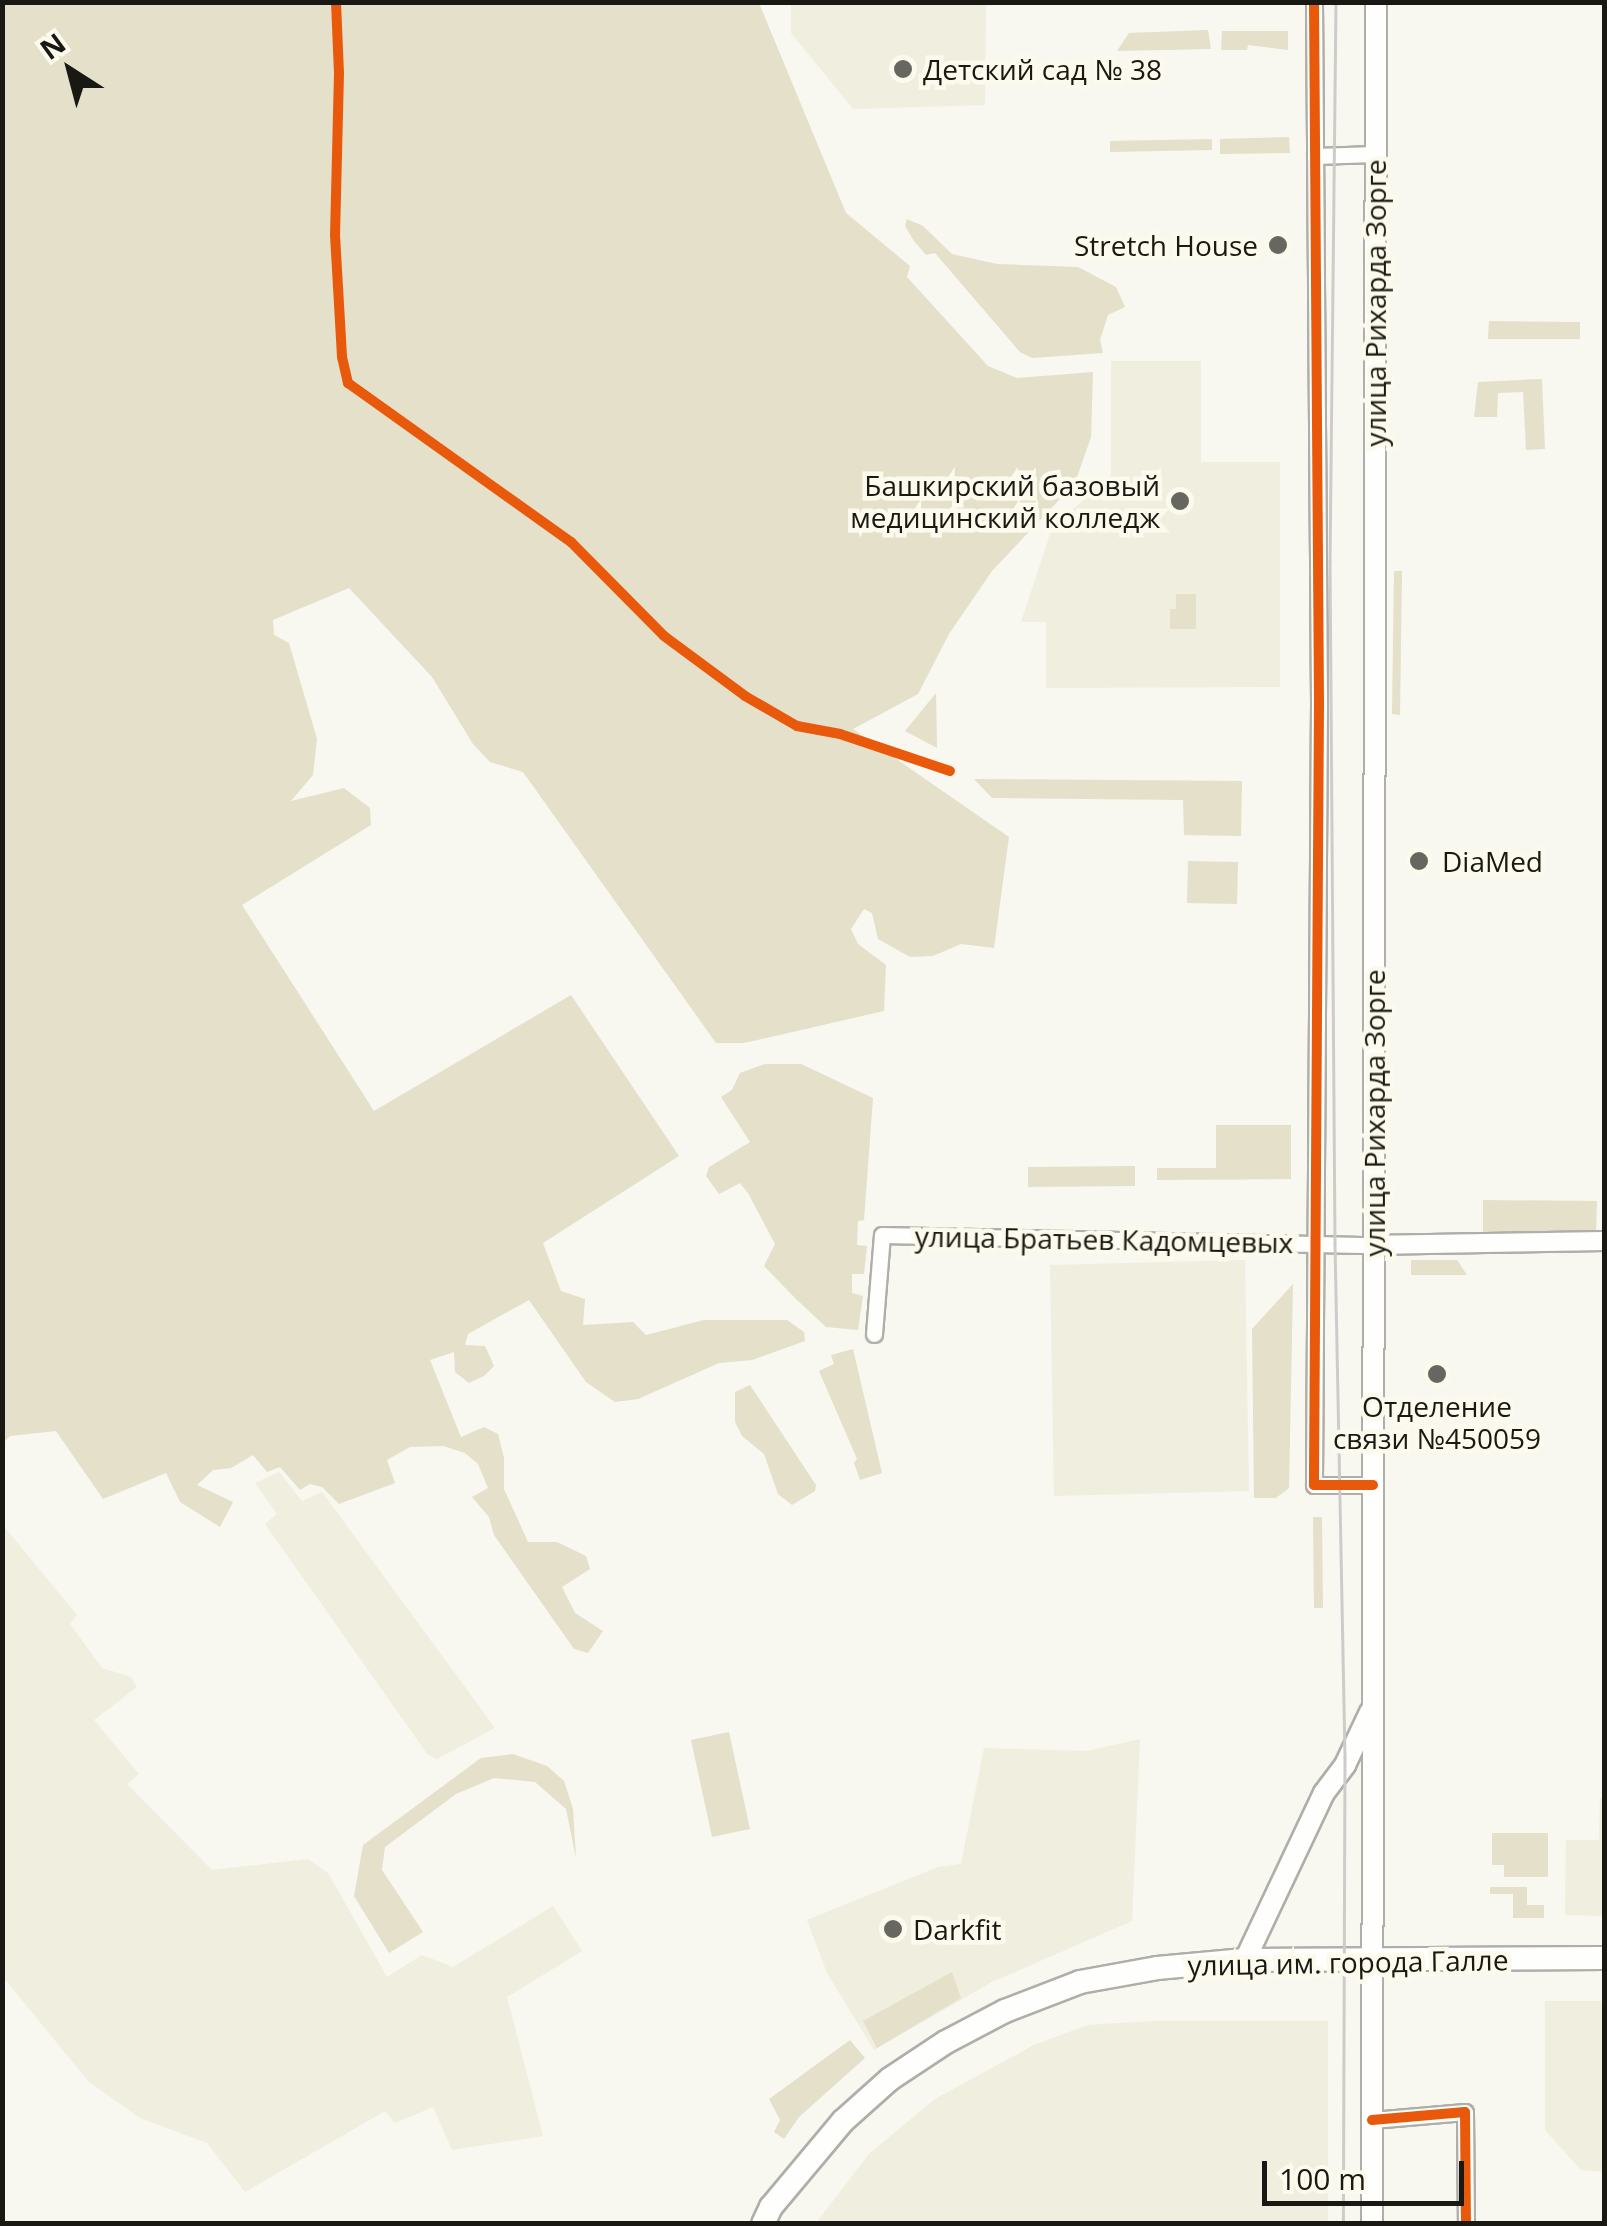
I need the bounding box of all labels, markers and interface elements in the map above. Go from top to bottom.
north arrow [20,20,120,120]
text: N [32,24,73,68]
place label: Детский сад № 38 [923,52,1162,86]
marker: Детский сад № 38 [892,58,914,80]
street label: улица Рихарда Зорге [1358,159,1392,447]
place label: Stretch House [1074,228,1258,262]
marker: Stretch House [1267,234,1289,256]
place label: Башкирский базовый медицинский колледж [850,468,1160,534]
marker: Башкирский базовый медицинский колледж [1169,490,1191,512]
place label: DiaMed [1442,844,1543,878]
marker: DiaMed [1406,848,1432,874]
street label: улица Рихарда Зорге [1357,969,1391,1257]
street label: улица Братьев Кадомцевых [915,1219,1293,1259]
marker: Отделение связи №450059 [1426,1363,1448,1385]
place label: Отделение связи №450059 [1333,1389,1541,1455]
place label: Darkfit [913,1912,1001,1946]
marker: Darkfit [882,1918,904,1940]
street label: улица им. города Галле [1187,1942,1509,1982]
scale bar [1267,2141,1470,2203]
text: 100 m [1279,2158,1366,2199]

